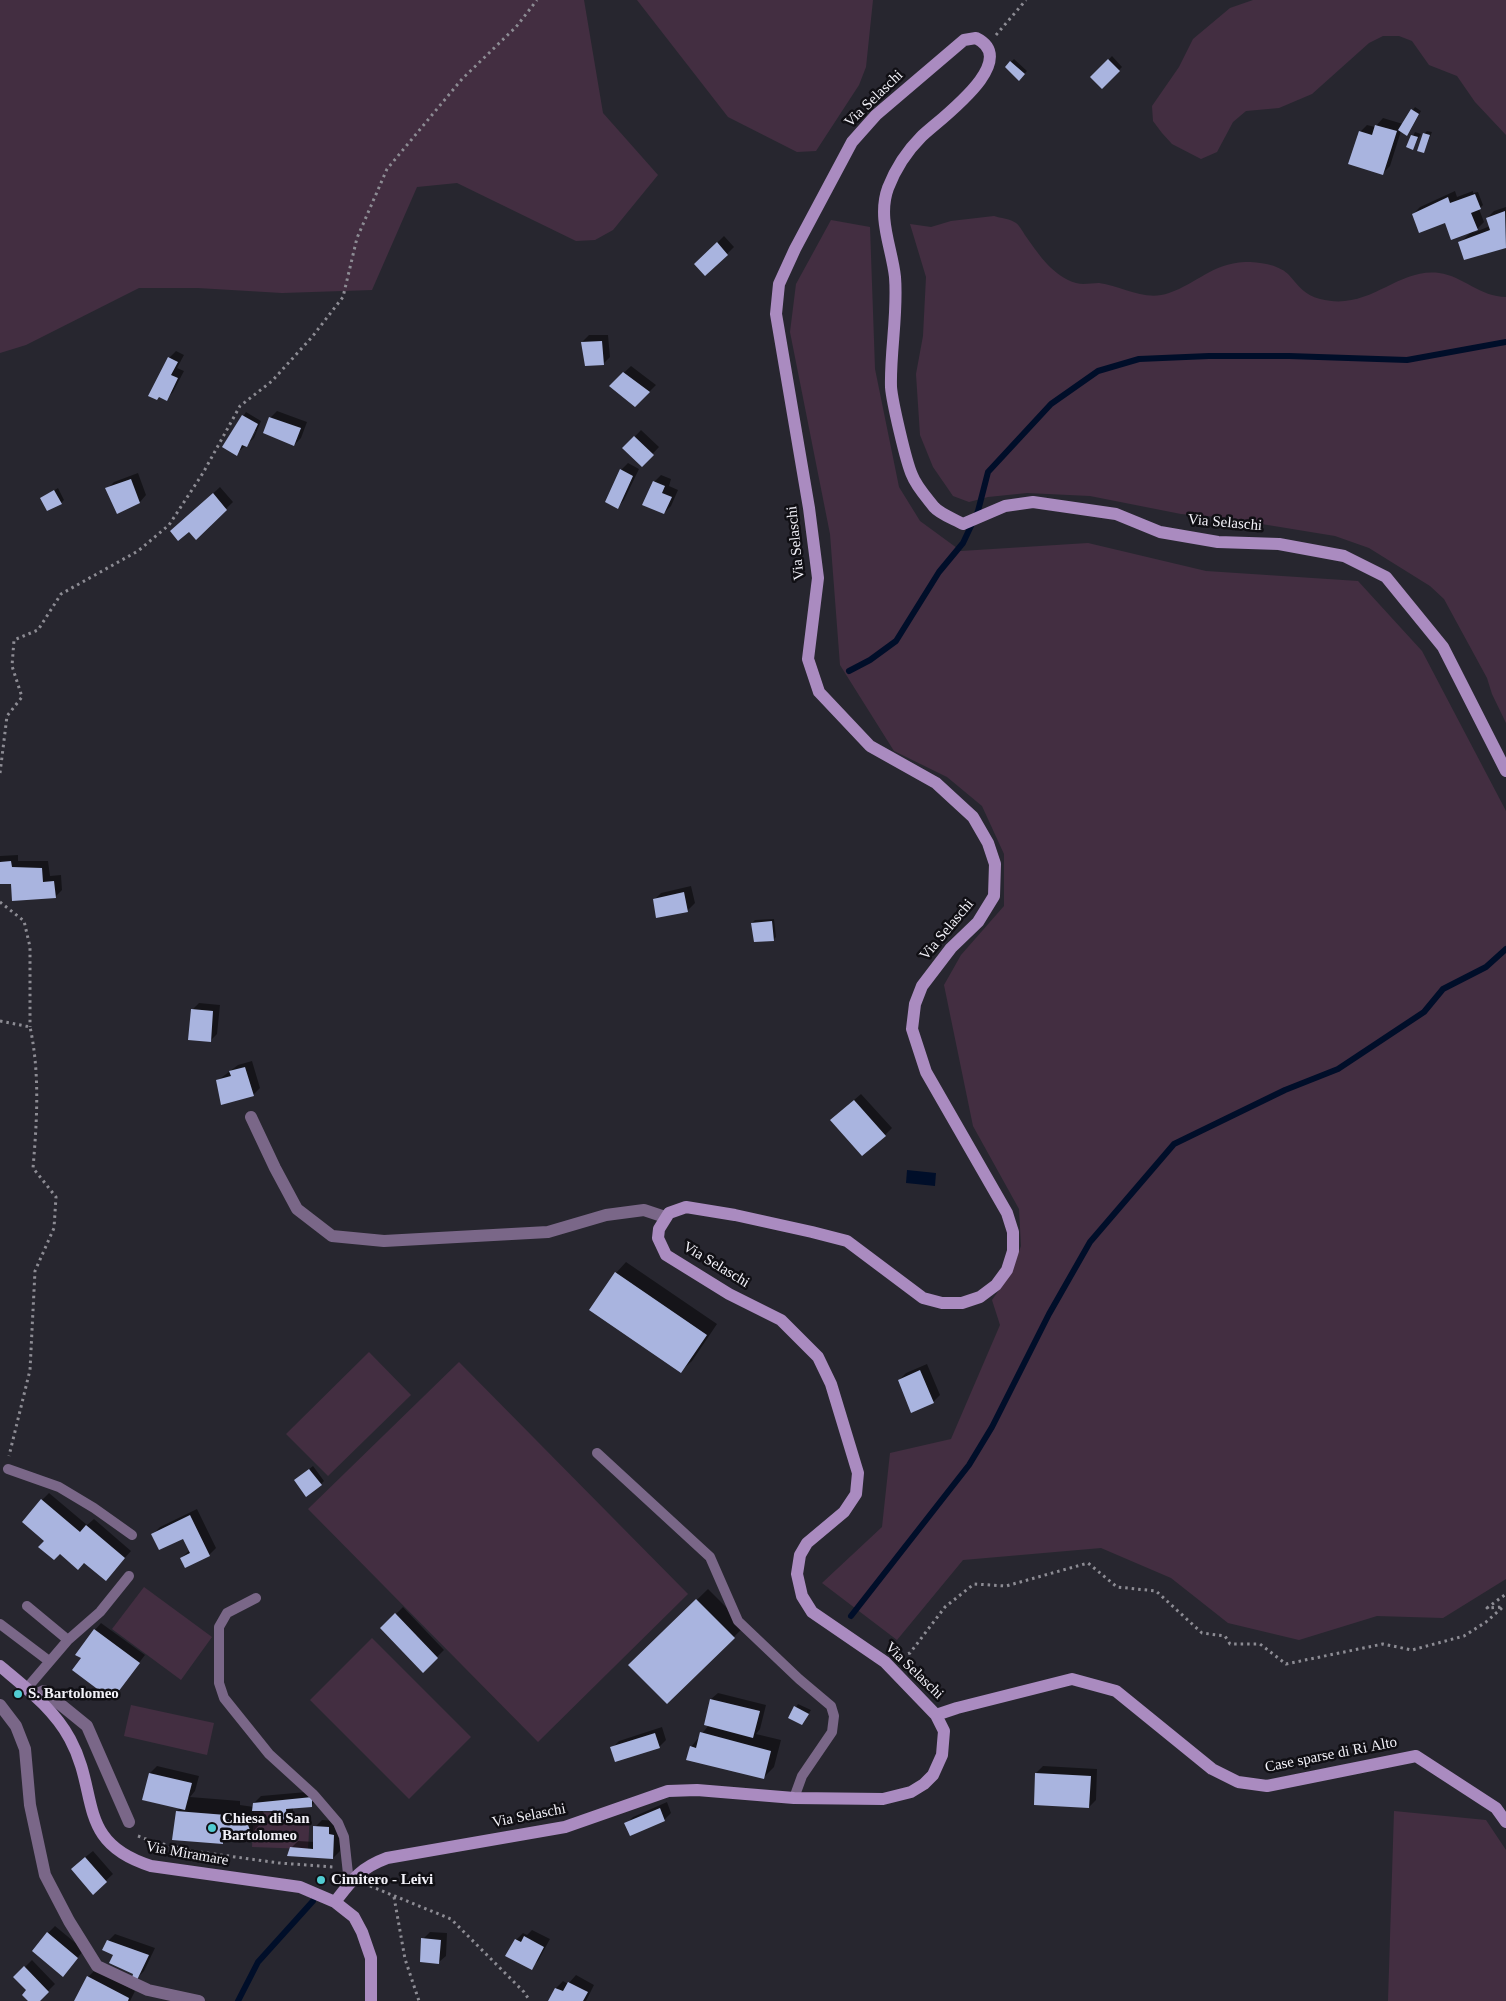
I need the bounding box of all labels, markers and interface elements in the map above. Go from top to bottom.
street label: Via Selaschi [841,67,907,131]
street label: Via Selaschi [783,505,809,581]
street label: Via Selaschi [1187,511,1263,535]
street label: Via Selaschi [916,896,978,964]
street label: Via Selaschi [679,1238,753,1292]
street label: Via Selaschi [881,1639,947,1703]
place label: S. Bartolomeo [28,1685,119,1703]
marker: S. Bartolomeo [12,1688,24,1700]
street label: Case sparse di Ri Alto [1263,1733,1399,1777]
street label: Via Selaschi [491,1800,567,1832]
place label: Chiesa di San Bartolomeo [222,1810,310,1845]
marker: Chiesa di San Bartolomeo [206,1822,218,1834]
street label: Via Miramare [144,1838,230,1870]
place label: Cimitero - Leivi [331,1871,433,1889]
marker: Cimitero - Leivi [315,1874,327,1886]

